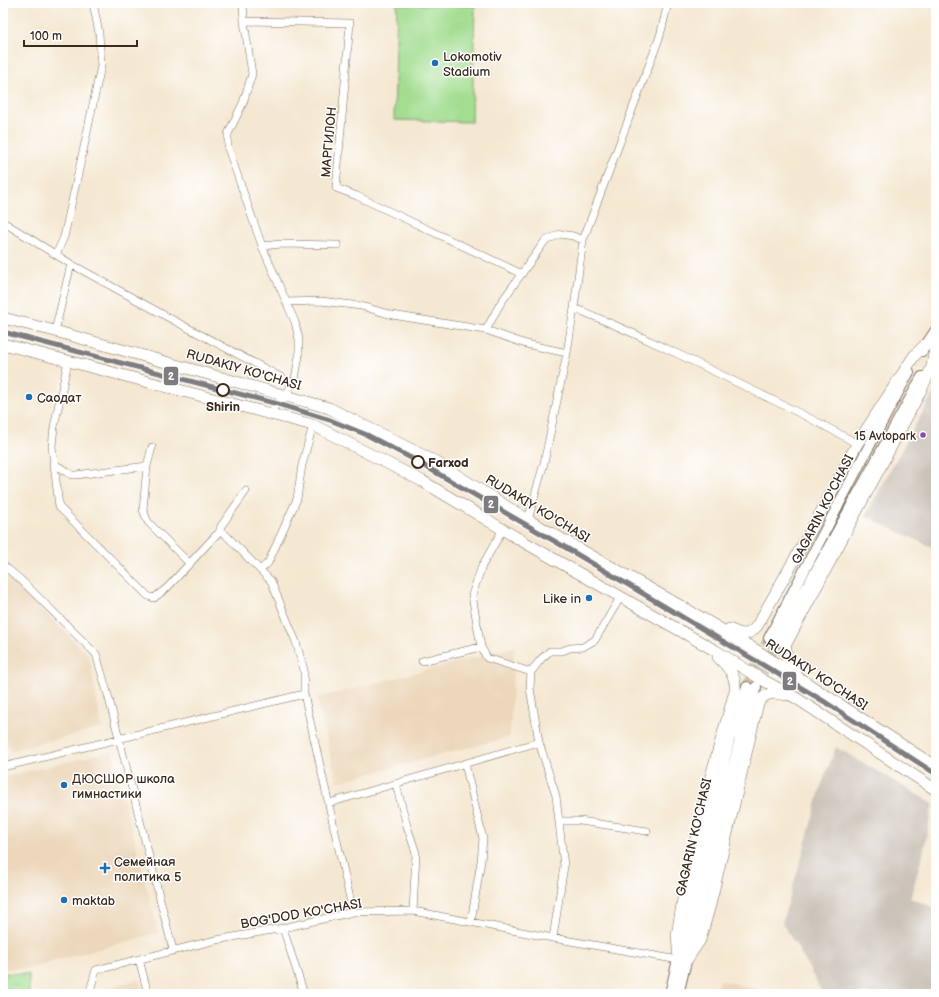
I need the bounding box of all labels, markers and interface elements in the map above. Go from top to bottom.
scale bar [24,22,137,48]
text: 100 m [30,29,62,44]
place label: Lokomotiv Stadium [443,49,503,80]
marker: Lokomotiv Stadium [430,58,440,68]
street label: МАРГИЛОН [318,106,340,178]
street label: RUDAKIY KO'CHASI [184,346,303,394]
line badge: 2 [163,366,179,386]
text: 2 [168,370,175,383]
marker: Shirin [216,383,230,397]
place label: Саодат [37,390,82,406]
marker: Саодат [24,392,34,402]
place label: Shirin [206,399,240,415]
place label: 15 Avtopark [854,429,916,444]
marker: 15 Avtopark [918,430,928,440]
street label: GAGARIN KO'CHASI [788,452,857,567]
marker: Farxod [411,455,425,469]
place label: Farxod [428,455,469,471]
street label: RUDAKIY KO'CHASI [482,471,593,546]
line badge: 2 [483,495,499,514]
text: 2 [488,498,495,511]
place label: Like in [543,591,581,607]
marker: Like in [584,593,594,603]
street label: RUDAKIY KO'CHASI [762,636,871,714]
line badge: 2 [782,671,797,691]
text: 2 [787,675,794,688]
place label: ДЮСШОР школа гимнастики [72,771,175,802]
street label: GAGARIN KO'CHASI [673,777,715,898]
marker: ДЮСШОР школа гимнастики [59,780,69,790]
place label: Семейная политика 5 [114,854,181,885]
marker: Семейная политика 5 [99,862,111,874]
place label: maktab [72,893,115,909]
marker: maktab [59,895,69,905]
street label: BOG'DOD KO'CHASI [239,895,363,933]

